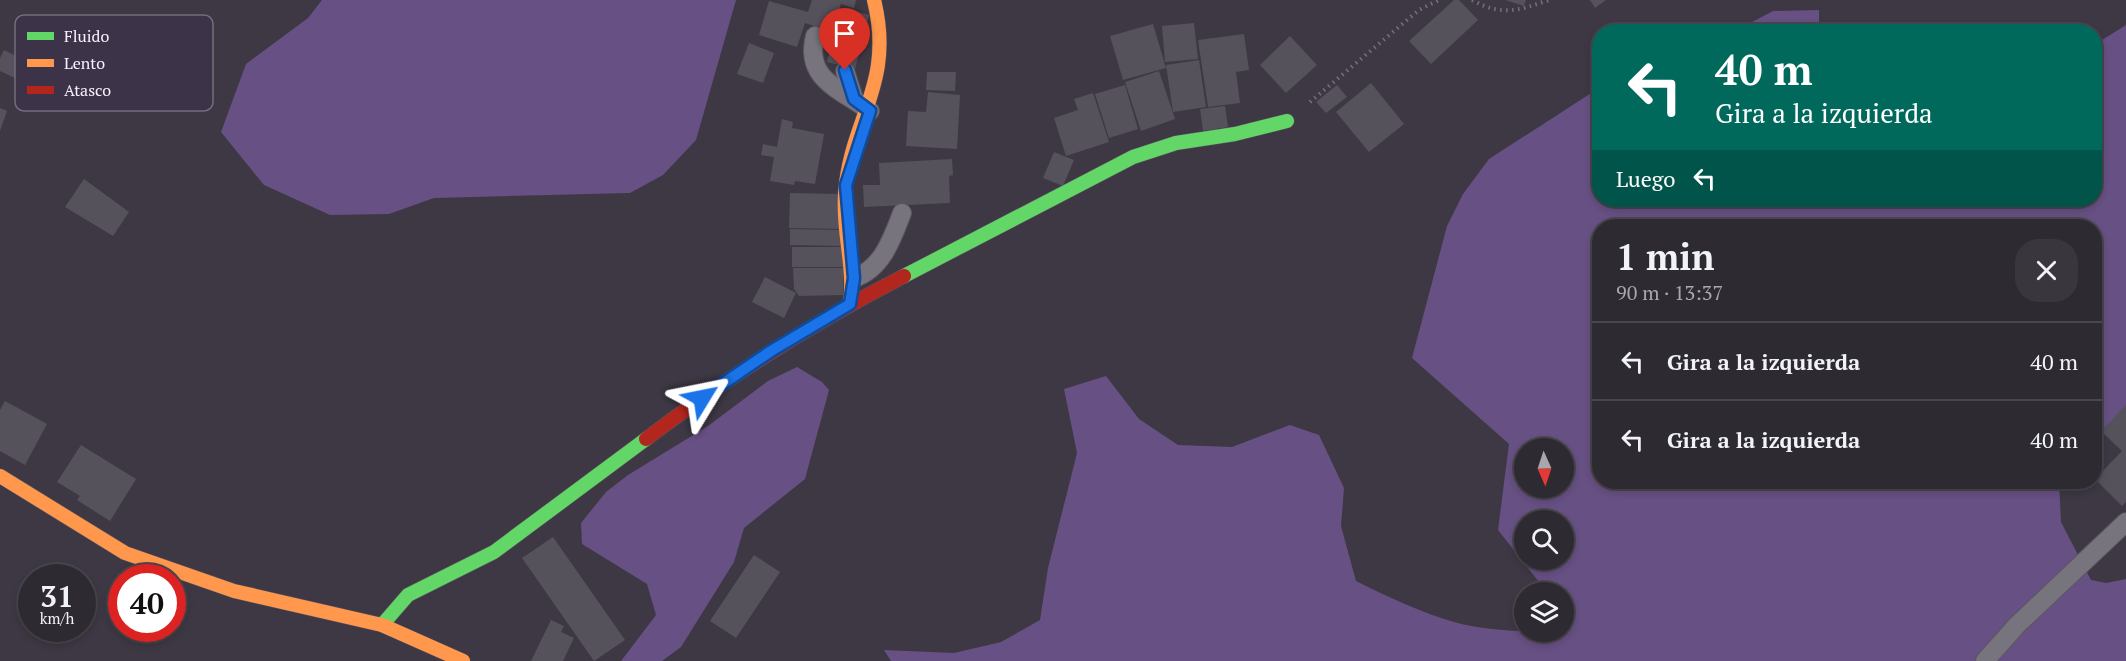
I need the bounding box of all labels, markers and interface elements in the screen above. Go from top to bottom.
pin [819,8,870,70]
legend [15,15,213,111]
icon: arrive [828,17,861,50]
text: Fluido [64,25,109,47]
text: 40 m [1715,41,1813,97]
icon: left [1616,48,1694,126]
text: Lento [64,52,105,74]
text: Atasco [64,79,111,101]
text: Gira a la izquierda [1715,95,1933,131]
icon: left [1688,162,1721,195]
text: Luego [1616,164,1676,193]
text: 1 min [1616,233,1714,280]
button: close [2015,239,2078,302]
text: 90 m · 13:37 [1616,279,1723,306]
icon: left [1616,345,1649,378]
text: Gira a la izquierda [1667,347,1860,376]
text: 40 m [2030,347,2078,376]
position arrow [670,366,734,430]
icon: left [1616,423,1649,456]
text: Gira a la izquierda [1667,425,1860,454]
text: 40 m [2030,425,2078,454]
north arrow [1514,438,1574,498]
map controls [1514,438,1574,642]
button: search [1514,510,1574,570]
speed limit sign: 40 [108,564,186,642]
text: 31 [40,576,74,616]
button: layers [1514,582,1574,642]
text: km/h [40,608,74,628]

